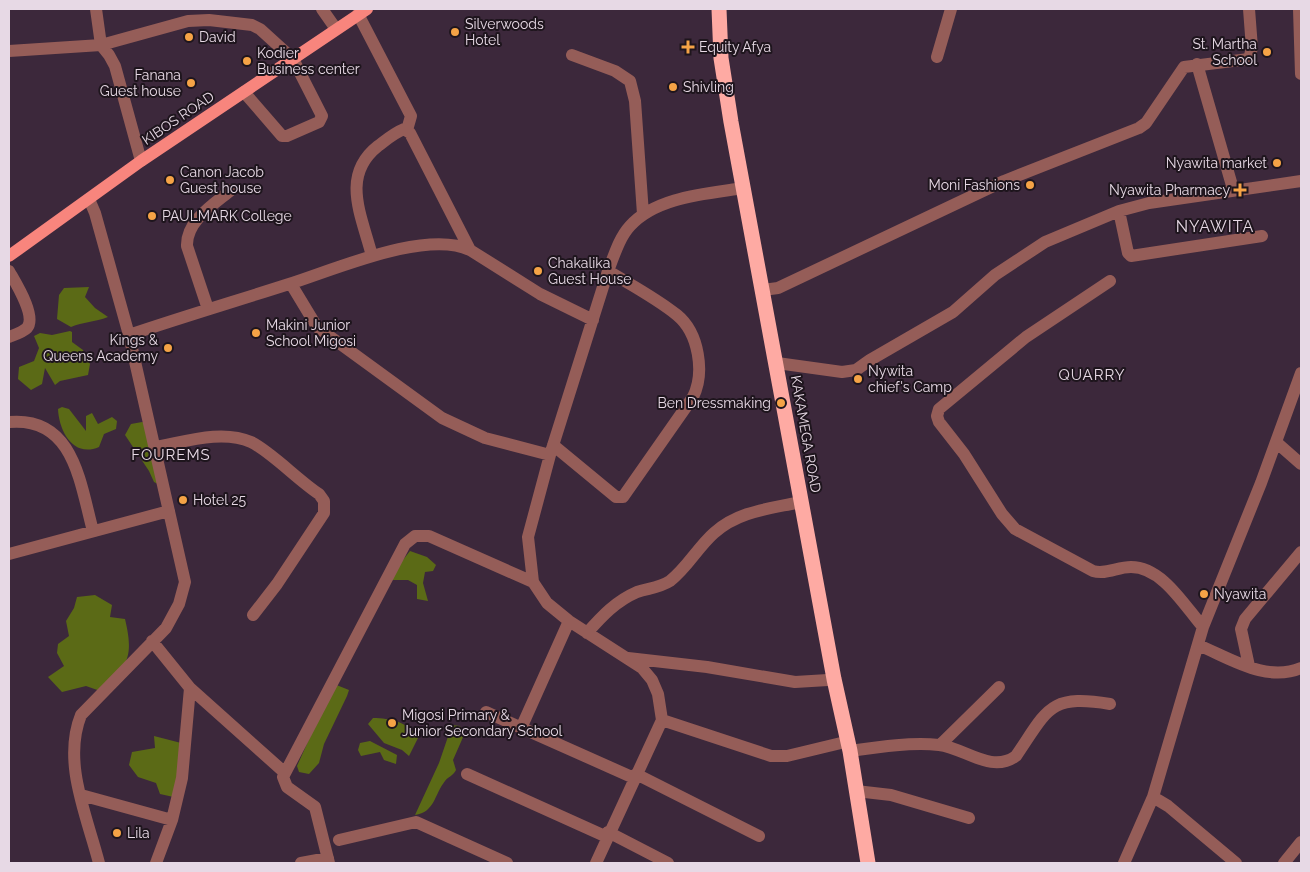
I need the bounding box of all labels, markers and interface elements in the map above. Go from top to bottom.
place label: Silverwoods Hotel [465,16,544,48]
marker: Silverwoods Hotel [449,26,461,38]
place label: David [199,29,236,45]
marker: David [183,31,195,43]
place label: St. Martha School [1192,36,1257,68]
place label: Equity Afya [699,39,771,55]
marker: Equity Afya [681,40,695,54]
place label: Kodier Business center [257,45,360,77]
marker: St. Martha School [1261,46,1273,58]
marker: Kodier Business center [241,55,253,67]
place label: Fanana Guest house [100,67,181,99]
marker: Fanana Guest house [185,77,197,89]
place label: Shivling [683,79,734,95]
marker: Shivling [667,81,679,93]
street label: KIBOS ROAD [139,88,217,148]
place label: Nyawita market [1166,155,1267,171]
marker: Nyawita market [1271,157,1283,169]
place label: Canon Jacob Guest house [180,164,264,196]
marker: Canon Jacob Guest house [164,174,176,186]
place label: Moni Fashions [929,177,1020,193]
marker: Moni Fashions [1024,179,1036,191]
place label: Nyawita Pharmacy [1109,182,1230,198]
marker: Nyawita Pharmacy [1234,184,1246,196]
place label: PAULMARK College [162,208,292,224]
marker: PAULMARK College [146,210,158,222]
district label: NYAWITA [1176,217,1254,236]
place label: Chakalika Guest House [548,255,631,287]
marker: Chakalika Guest House [532,265,544,277]
place label: Makini Junior School Migosi [266,317,356,349]
marker: Makini Junior School Migosi [250,327,262,339]
place label: Kings & Queens Academy [43,332,159,364]
marker: Kings & Queens Academy [162,342,174,354]
place label: Nywita chief's Camp [868,363,952,395]
district label: QUARRY [1058,366,1126,384]
marker: Nywita chief's Camp [852,373,864,385]
street label: KAKAMEGA ROAD [788,374,824,494]
place label: Ben Dressmaking [658,395,771,411]
marker: Ben Dressmaking [775,397,787,409]
district label: FOUREMS [131,446,211,464]
place label: Hotel 25 [193,492,246,508]
marker: Hotel 25 [177,494,189,506]
place label: Nyawita [1214,586,1266,602]
marker: Nyawita [1198,588,1210,600]
place label: Migosi Primary & Junior Secondary School [402,707,563,739]
marker: Migosi Primary & Junior Secondary School [386,717,398,729]
place label: Lila [127,825,150,841]
marker: Lila [111,827,123,839]

